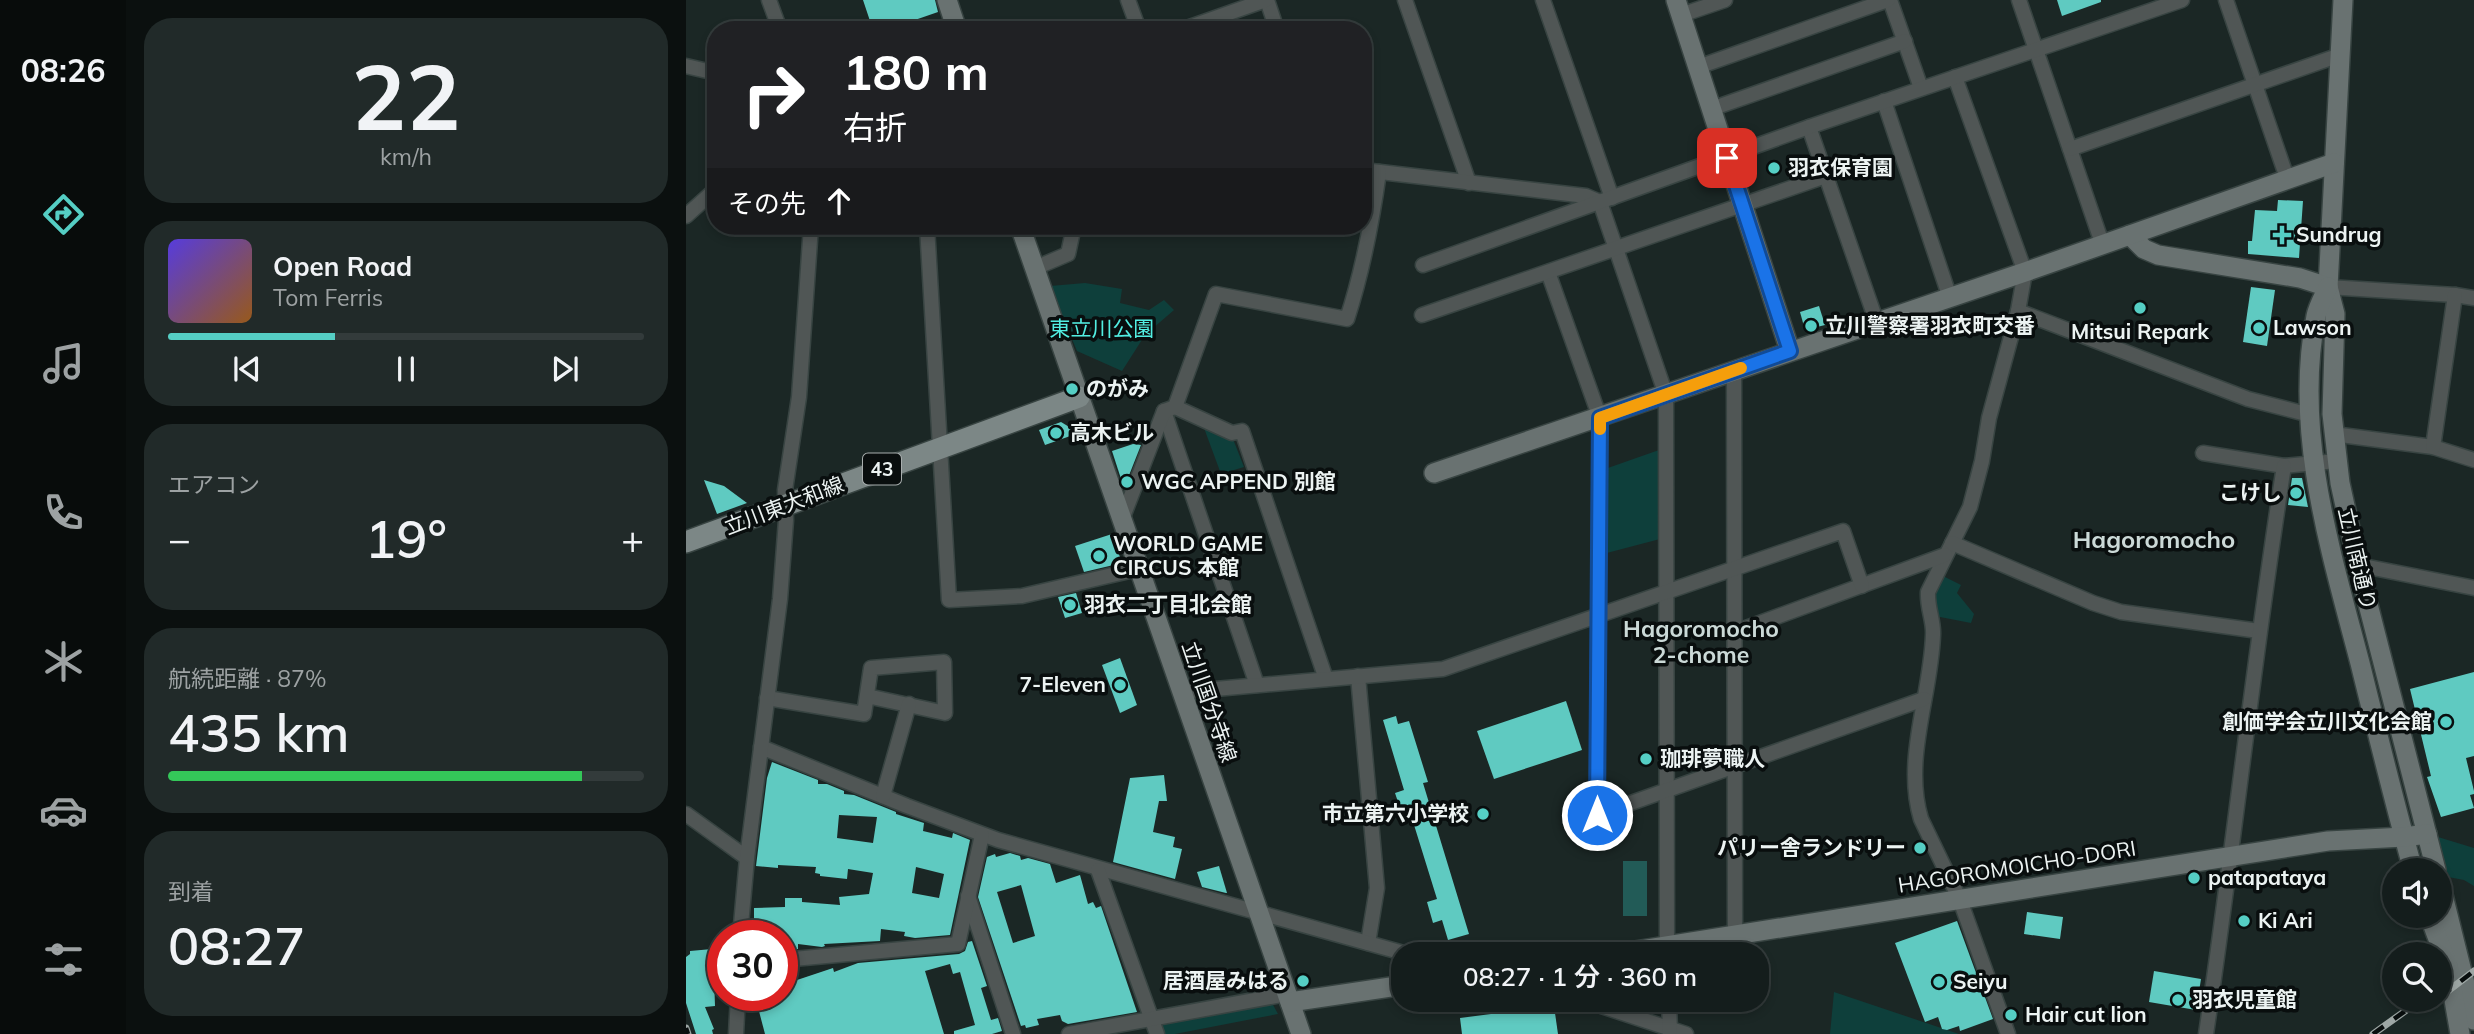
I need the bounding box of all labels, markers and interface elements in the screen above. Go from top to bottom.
text: 22 [351,39,461,153]
text: 180 m [843,41,989,102]
icon: right [728,49,819,140]
text: 08:26 [21,50,105,90]
text: 右折 [843,107,907,147]
pin [1697,128,1757,188]
icon: arrive [1708,139,1746,177]
text: km/h [380,142,432,171]
place label: 羽衣保育園 [1788,154,1893,180]
marker: 羽衣保育園 [1766,160,1782,176]
icon: ahead [820,182,858,220]
text: その先 [728,187,806,220]
icon: directions [39,190,88,239]
place label: Sundrug [2296,221,2382,247]
marker: Sundrug [2274,227,2290,243]
text: Open Road [273,250,412,283]
text: Tom Ferris [273,283,383,312]
marker: Mitsui Repark [2132,300,2148,316]
place label: 立川警察署羽衣町交番 [1825,312,2035,338]
place label: Lawson [2273,314,2352,340]
park label: 東立川公園 [1050,315,1155,341]
marker: 立川警察署羽衣町交番 [1803,318,1819,334]
place label: Mitsui Repark [2071,318,2209,344]
marker: Lawson [2251,320,2267,336]
icon: music [39,339,88,388]
icon: previous [228,350,266,388]
icon: pause [387,350,425,388]
icon: next [546,350,584,388]
place label: のがみ [1086,375,1149,401]
marker: のがみ [1064,381,1080,397]
place label: 高木ビル [1070,419,1154,445]
marker: 高木ビル [1048,425,1064,441]
road number: 43 [863,454,901,484]
place label: WGC APPEND 別館 [1141,468,1336,494]
text: エアコン [168,470,260,499]
street label: 立川東大和線 [720,470,847,540]
marker: WGC APPEND 別館 [1119,474,1135,490]
place label: こけし [2219,479,2282,505]
marker: こけし [2288,485,2304,501]
icon: phone [39,488,88,537]
street label: 立川南通り [2333,505,2382,613]
text: 19° [365,506,447,571]
text: − [168,515,191,563]
text: + [621,515,644,563]
district label: Hagoromocho [2073,524,2235,554]
place label: WORLD GAME CIRCUS 本館 [1113,530,1263,580]
marker: WORLD GAME CIRCUS 本館 [1091,548,1107,564]
place label: 羽衣二丁目北会館 [1084,591,1252,617]
marker: 羽衣二丁目北会館 [1062,597,1078,613]
district label: Hagoromocho 2-chome [1623,614,1779,669]
icon: climate [39,637,88,686]
street label: 立川国分寺線 [1177,638,1243,765]
text: 航続距離 · 87% [168,664,326,693]
place label: 7-Eleven [1020,671,1106,697]
marker: 7-Eleven [1112,677,1128,693]
text: 435 km [168,700,349,765]
place label: 創価学会立川文化会館 [2222,708,2432,734]
marker: 創価学会立川文化会館 [2438,714,2454,730]
place label: 珈琲夢職人 [1660,745,1765,771]
marker: 珈琲夢職人 [1638,751,1654,767]
position arrow [1560,778,1634,852]
icon: car [39,786,88,835]
place label: 市立第六小学校 [1322,800,1469,826]
marker: 市立第六小学校 [1475,806,1491,822]
place label: パリー舎ランドリー [1717,834,1906,860]
street label: HAGOROMOICHO-DORI [1896,834,2138,898]
marker: パリー舎ランドリー [1912,840,1928,856]
map controls [2382,858,2452,1012]
button: sound [2382,858,2452,928]
place label: patapataya [2208,864,2326,890]
marker: patapataya [2186,870,2202,886]
text: 到着 [168,877,214,906]
place label: Ki Ari [2258,907,2313,933]
text: 08:27 [168,913,305,978]
marker: Ki Ari [2236,913,2252,929]
speed limit sign: 30 [707,920,798,1011]
icon: filters [39,935,88,984]
button: search [2382,942,2452,1012]
text: 08:27 · 1 分 · 360 m [1463,960,1697,993]
place label: 居酒屋みはる [1163,967,1289,993]
place label: Seiyu [1953,968,2007,994]
marker: 居酒屋みはる [1295,973,1311,989]
marker: Seiyu [1931,974,1947,990]
place label: 羽衣児童館 [2192,986,2297,1012]
marker: 羽衣児童館 [2170,992,2186,1008]
place label: Hair cut lion [2025,1001,2147,1027]
marker: Hair cut lion [2003,1007,2019,1023]

